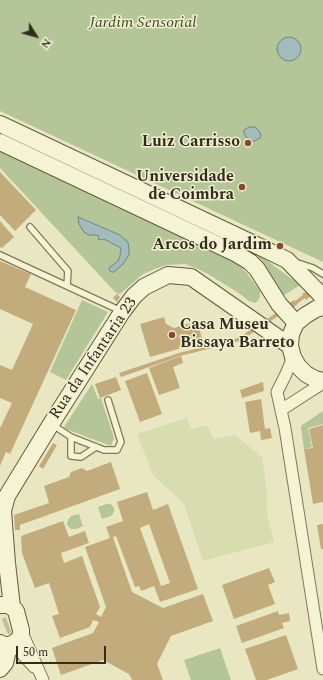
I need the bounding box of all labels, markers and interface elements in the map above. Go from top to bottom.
park label: Jardim Sensorial [90,14,196,34]
north arrow [16,16,56,56]
text: N [36,35,55,52]
place label: Luiz Carrisso [142,133,240,153]
marker: Luiz Carrisso [243,138,253,148]
place label: Universidade de Coimbra [136,168,234,206]
marker: Universidade de Coimbra [237,182,247,192]
place label: Arcos do Jardim [153,236,272,256]
marker: Arcos do Jardim [275,241,285,251]
street label: Rua da Infantaria 23 [46,294,142,424]
place label: Casa Museu Bissaya Barreto [180,316,295,354]
marker: Casa Museu Bissaya Barreto [167,330,177,340]
scale bar [18,638,108,664]
text: 50 m [23,643,48,662]

